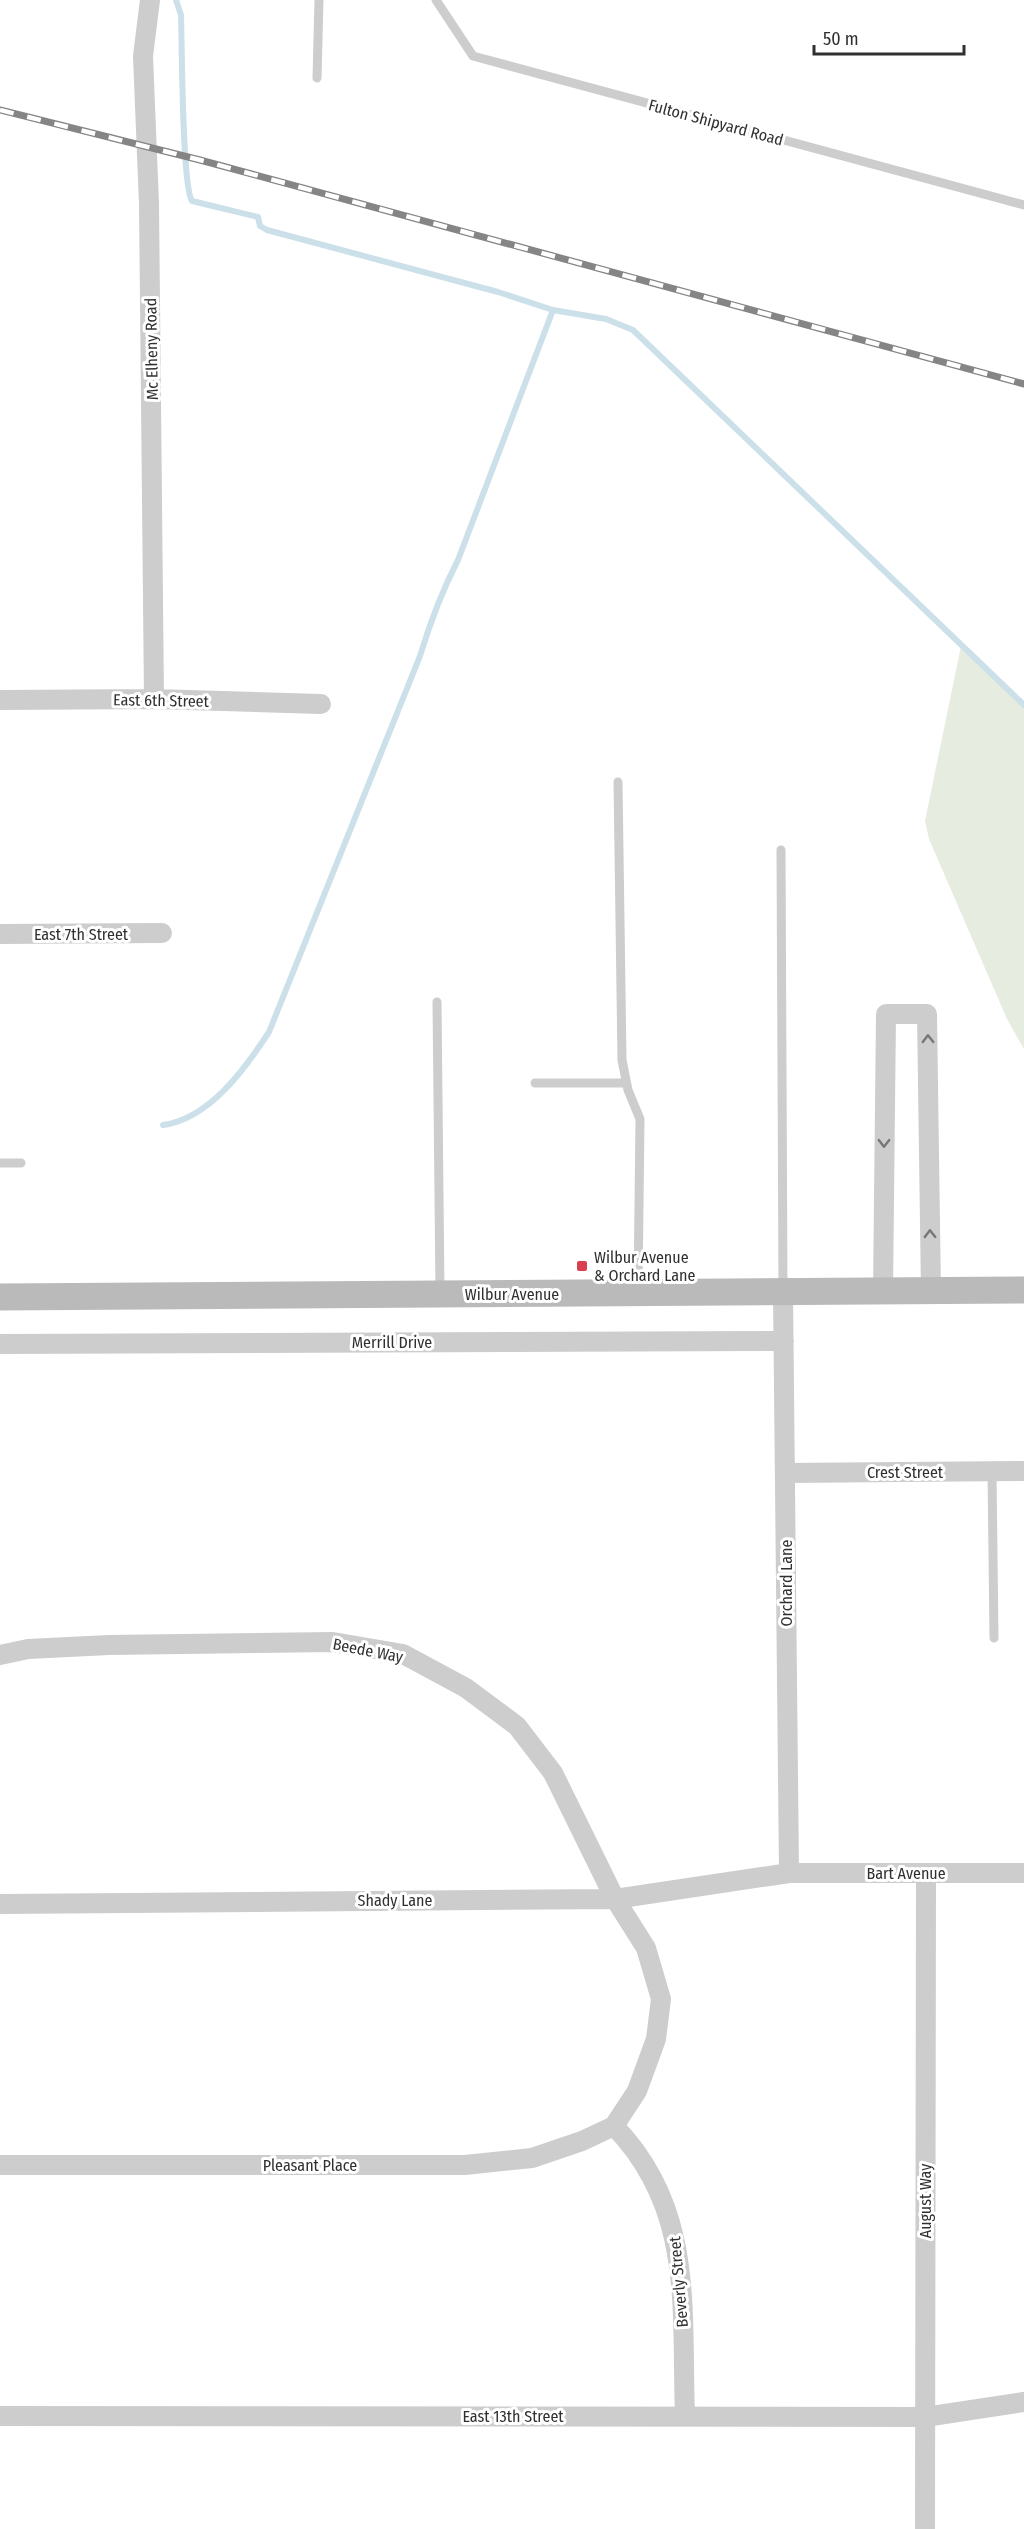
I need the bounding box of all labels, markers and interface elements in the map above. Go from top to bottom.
scale bar [814,18,964,56]
text: 50 m [823,28,859,50]
street label: Fulton Shipyard Road [646,95,785,150]
street label: Mc Elheny Road [141,298,162,400]
street label: East 6th Street [113,690,210,711]
street label: East 7th Street [34,925,129,944]
one-way arrow [921,1034,934,1043]
one-way arrow [878,1139,891,1148]
one-way arrow [924,1229,936,1238]
place label: Wilbur Avenue & Orchard Lane [594,1248,695,1285]
marker: Wilbur Avenue & Orchard Lane [575,1259,589,1273]
street label: Wilbur Avenue [465,1285,559,1304]
street label: Merrill Drive [352,1333,432,1352]
street label: Crest Street [867,1463,944,1482]
street label: Orchard Lane [777,1539,796,1626]
street label: Beede Way [331,1634,405,1667]
street label: Bart Avenue [866,1864,946,1883]
street label: Shady Lane [358,1891,433,1910]
street label: Pleasant Place [263,2156,357,2175]
street label: August Way [916,2163,935,2238]
street label: Beverly Street [665,2235,692,2328]
street label: East 13th Street [462,2407,564,2426]

